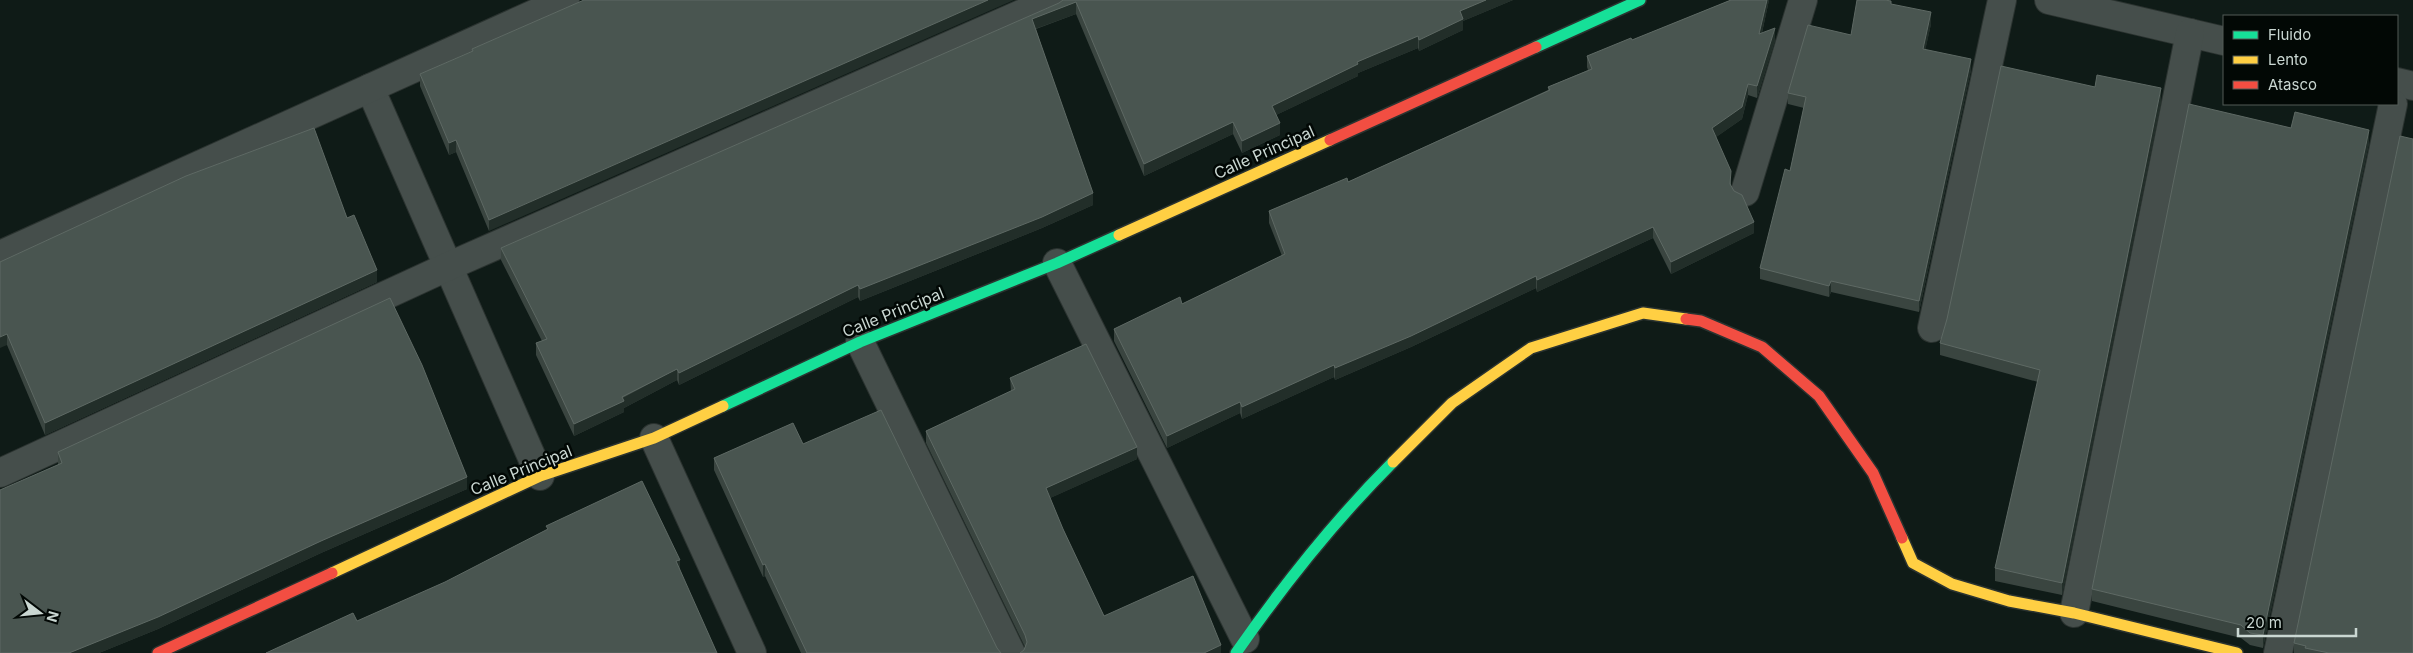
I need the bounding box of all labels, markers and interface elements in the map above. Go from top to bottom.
legend [2223,15,2398,105]
text: Fluido [2268,25,2311,44]
text: Lento [2268,50,2308,69]
text: Atasco [2268,75,2317,94]
street label: Calle Principal [1211,121,1317,183]
street label: Calle Principal [839,283,947,341]
street label: Calle Principal [467,441,575,499]
north arrow [15,588,65,638]
scale bar [2238,606,2356,638]
text: N [43,609,63,624]
text: 20 m [2246,613,2282,632]

